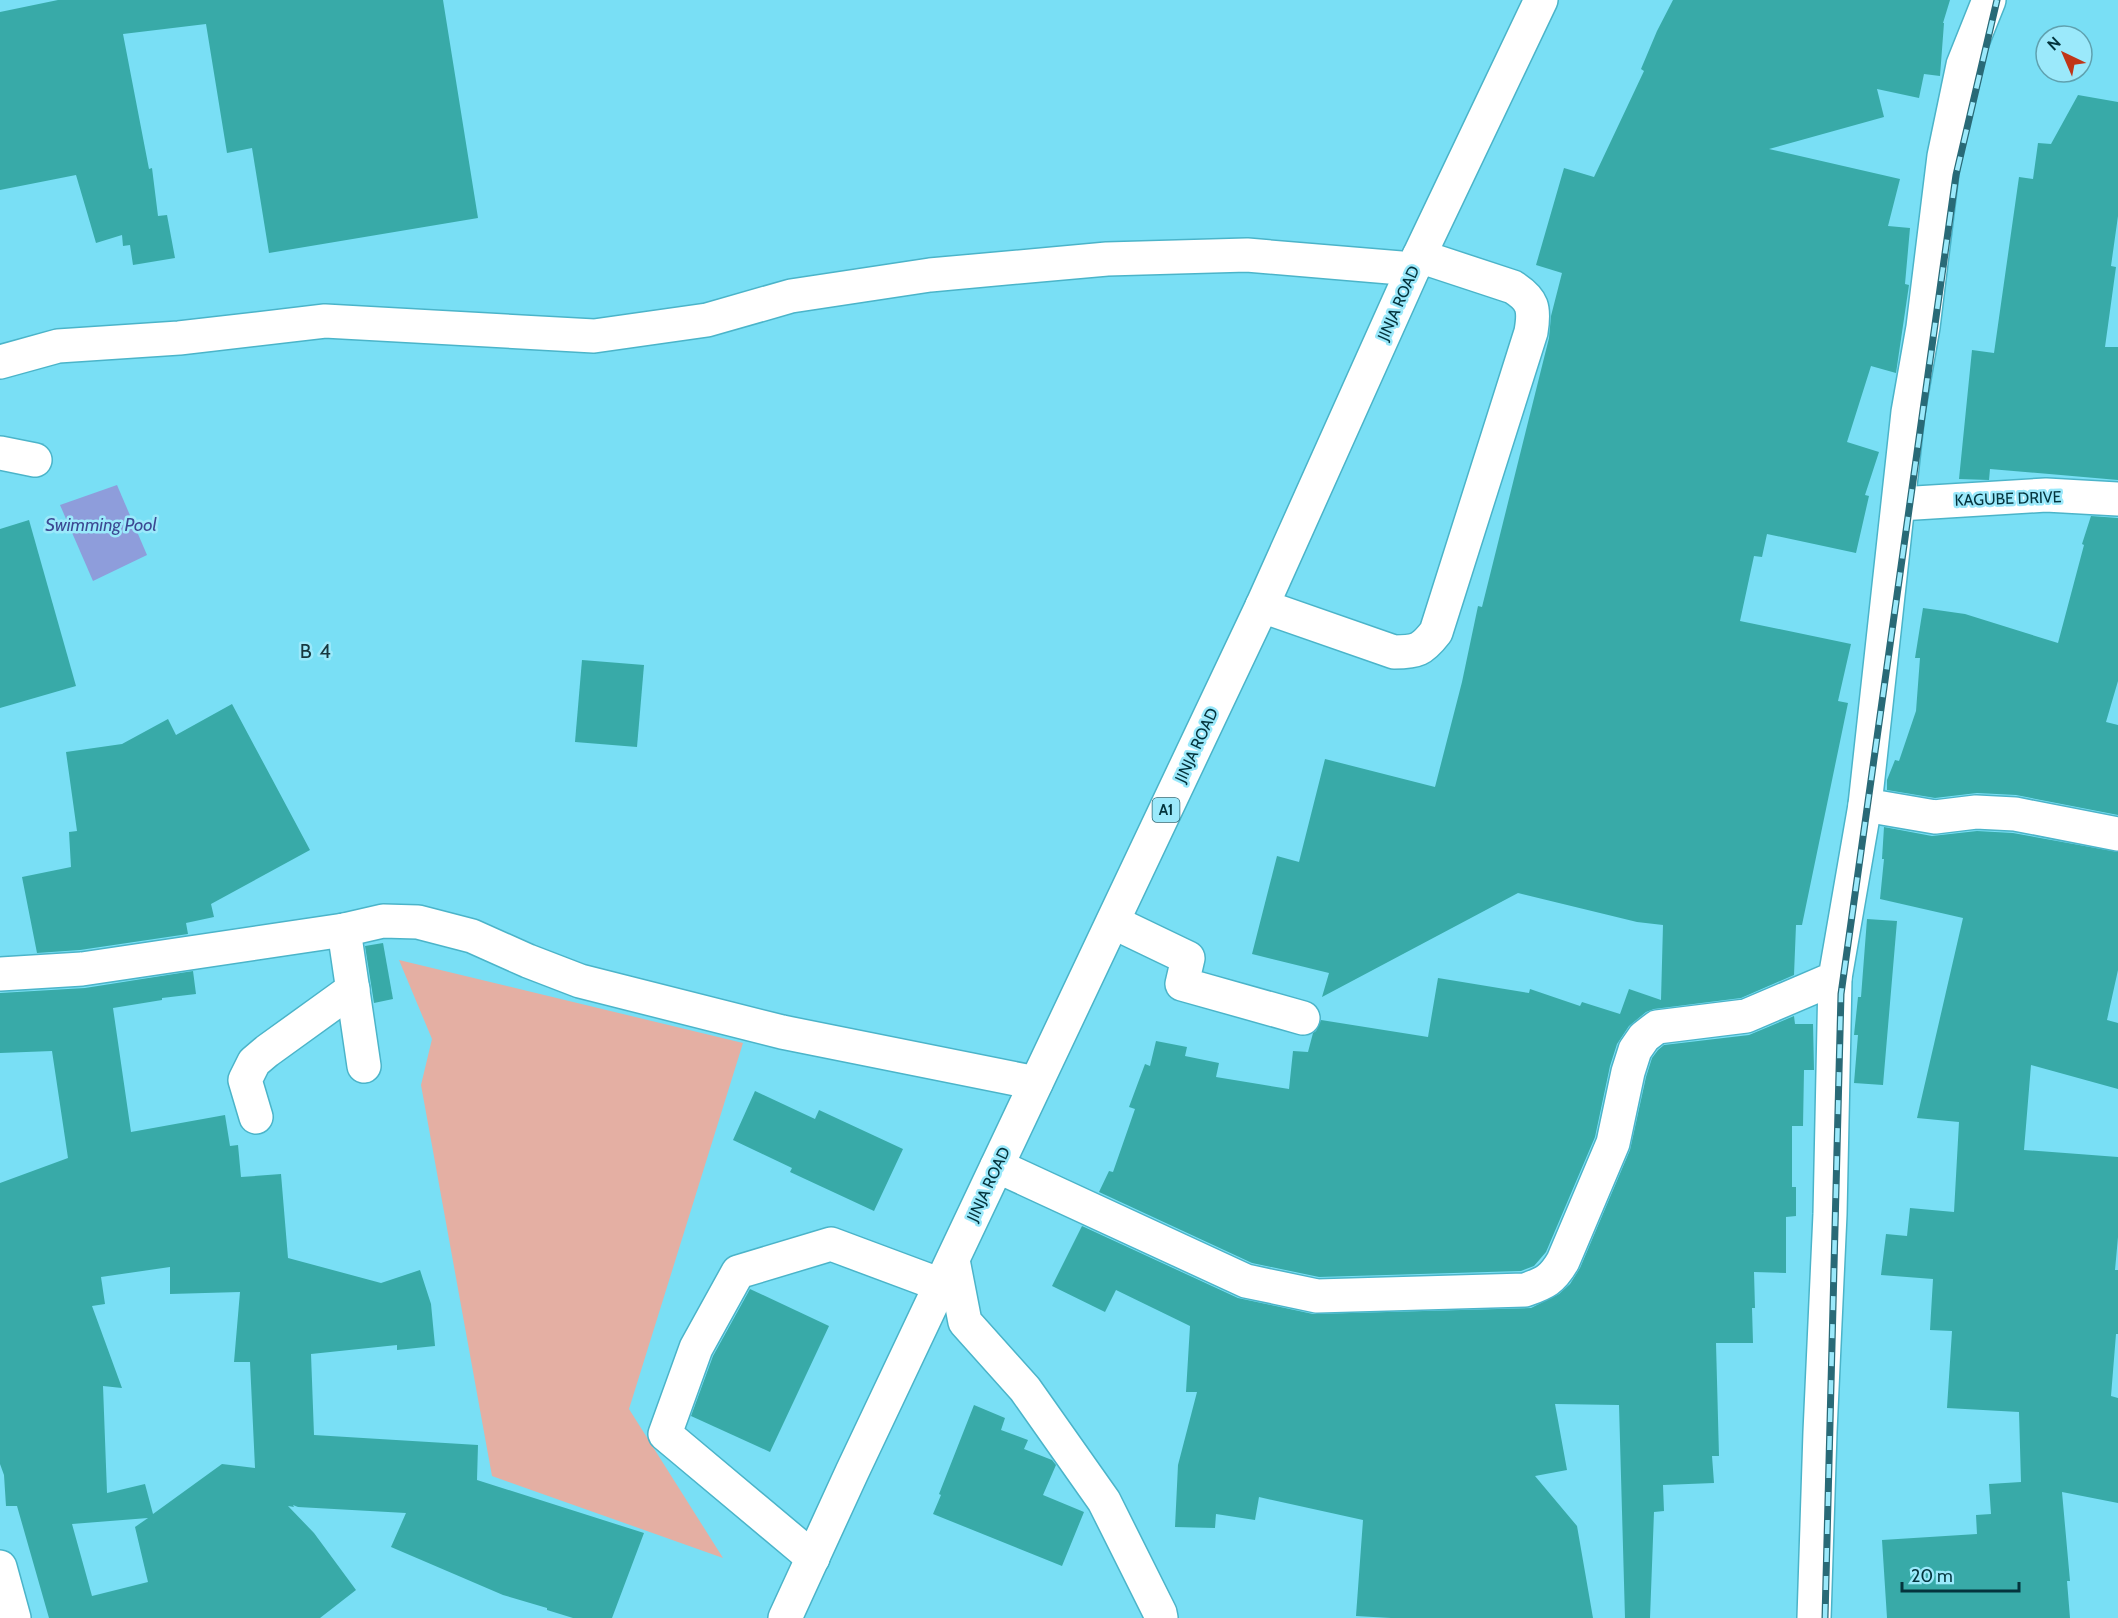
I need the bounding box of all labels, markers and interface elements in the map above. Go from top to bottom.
north arrow [2034,24,2094,84]
text: N [2043,33,2065,54]
street label: JINJA ROAD [1373,263,1423,345]
street label: KAGUBE DRIVE [1954,487,2062,510]
water label: Swimming Pool [45,514,157,536]
district label: B 4 [300,639,332,663]
street label: JINJA ROAD [1170,705,1222,786]
road number: A1 [1152,798,1180,822]
street label: JINJA ROAD [962,1144,1014,1225]
scale bar [1902,1555,2019,1593]
text: 20 m [1911,1565,1953,1587]

